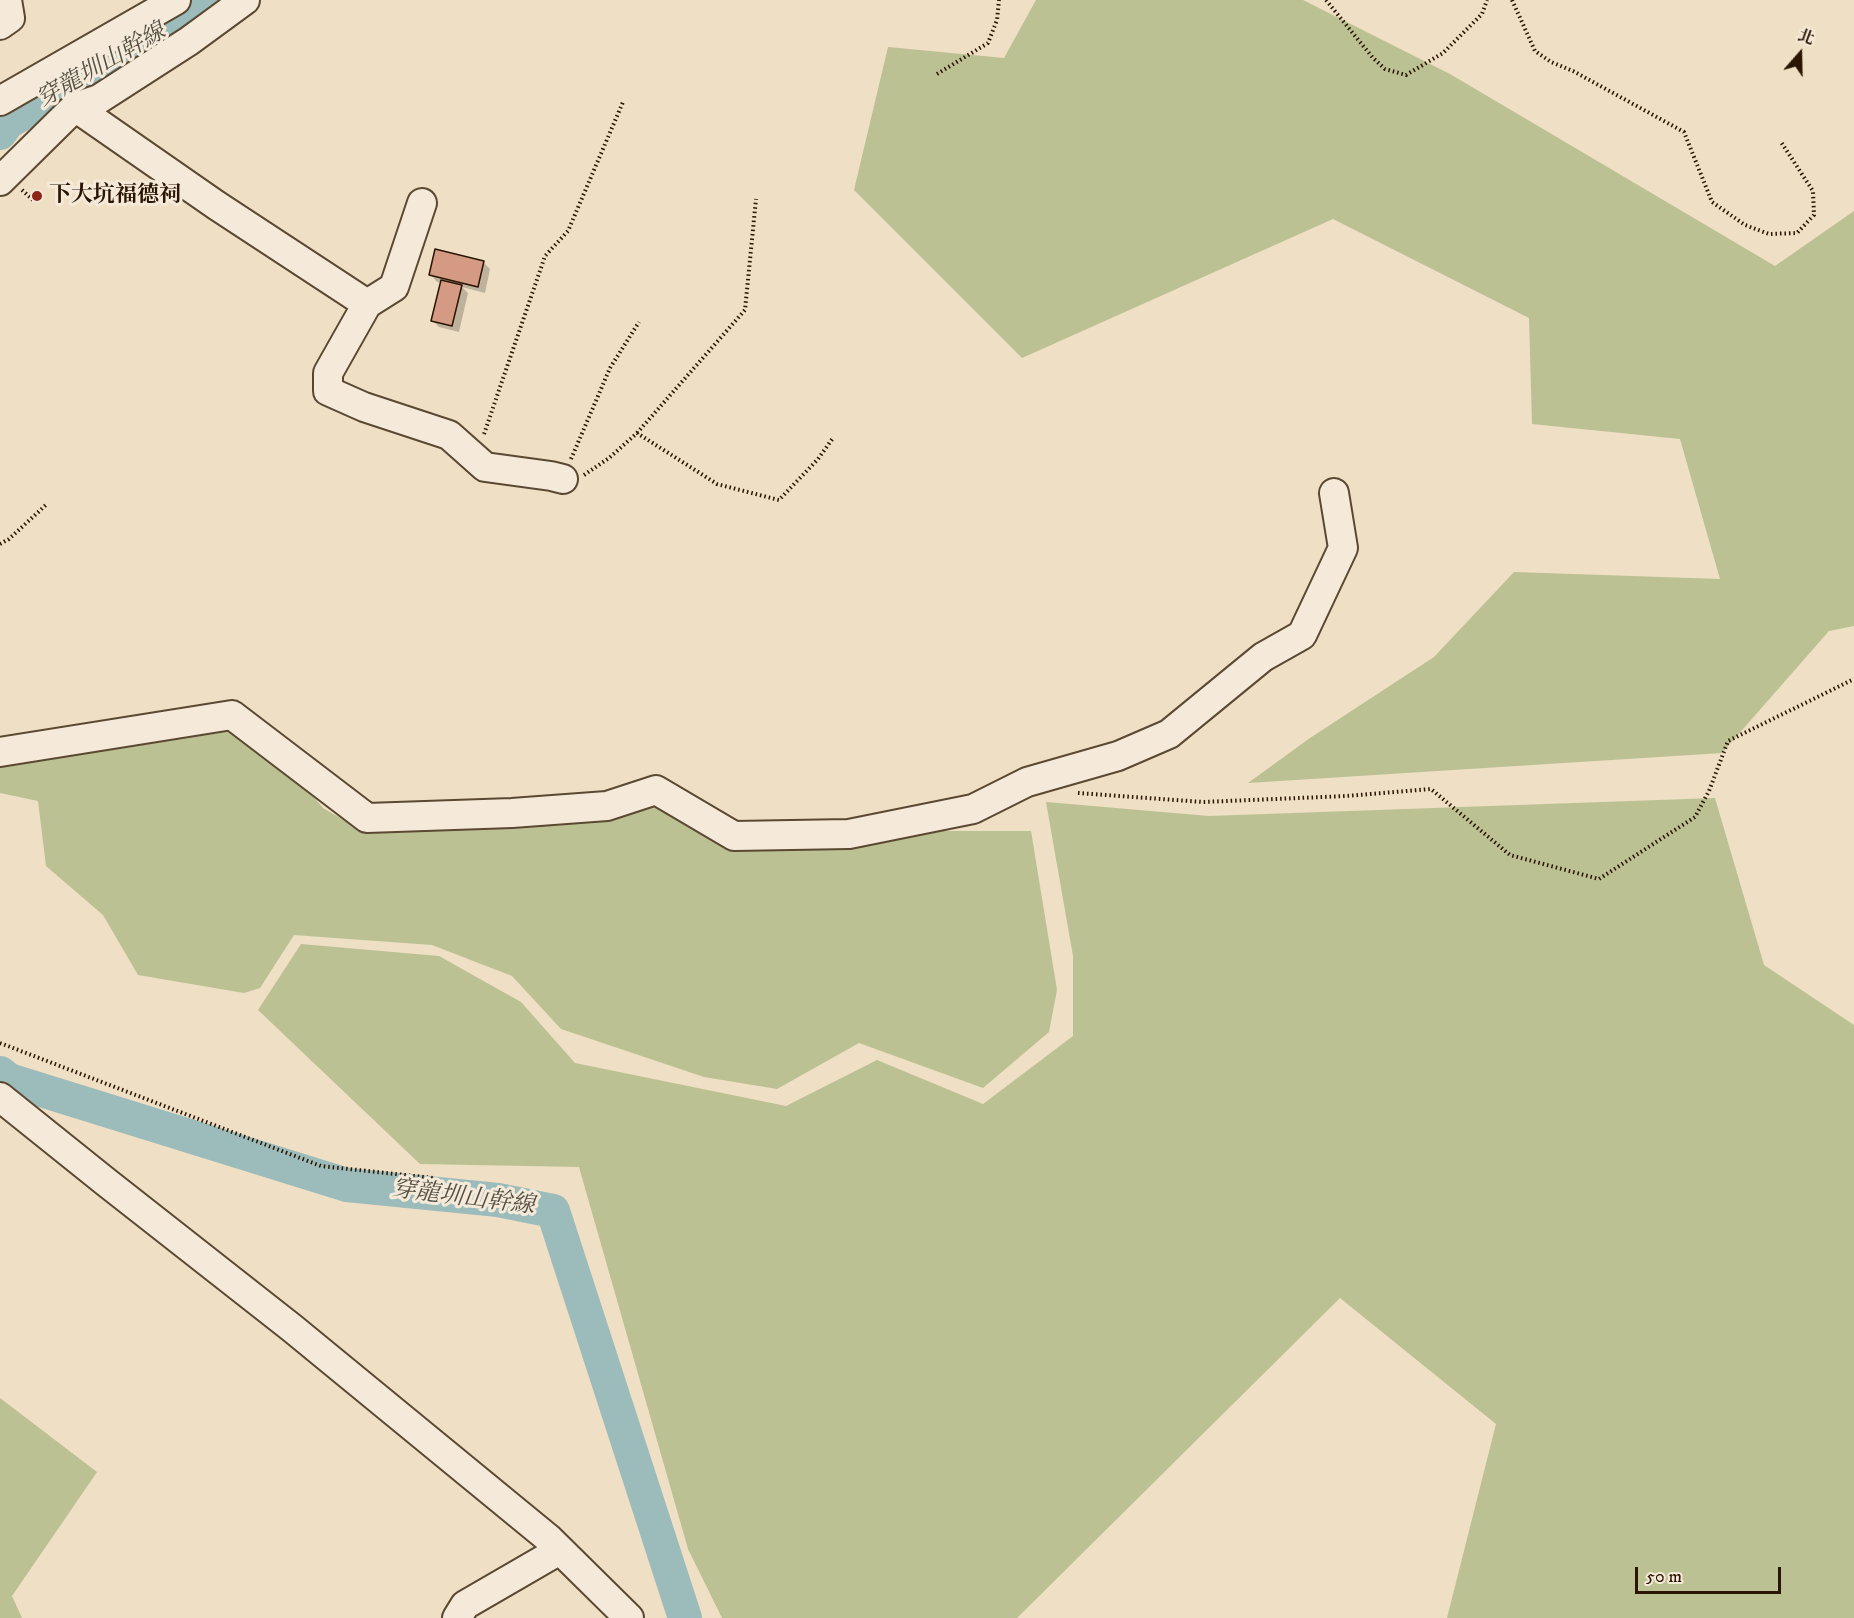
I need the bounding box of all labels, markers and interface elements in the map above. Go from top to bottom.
water label: 穿龍圳山幹線 [32,19,172,115]
north arrow [1770,24,1830,84]
text: 北 [1795,25,1817,49]
place label: 下大坑福德祠 [49,183,181,209]
marker: 下大坑福德祠 [30,189,44,203]
water label: 穿龍圳山幹線 [390,1176,536,1222]
scale bar [1638,1555,1784,1593]
text: 50 m [1646,1566,1682,1588]

